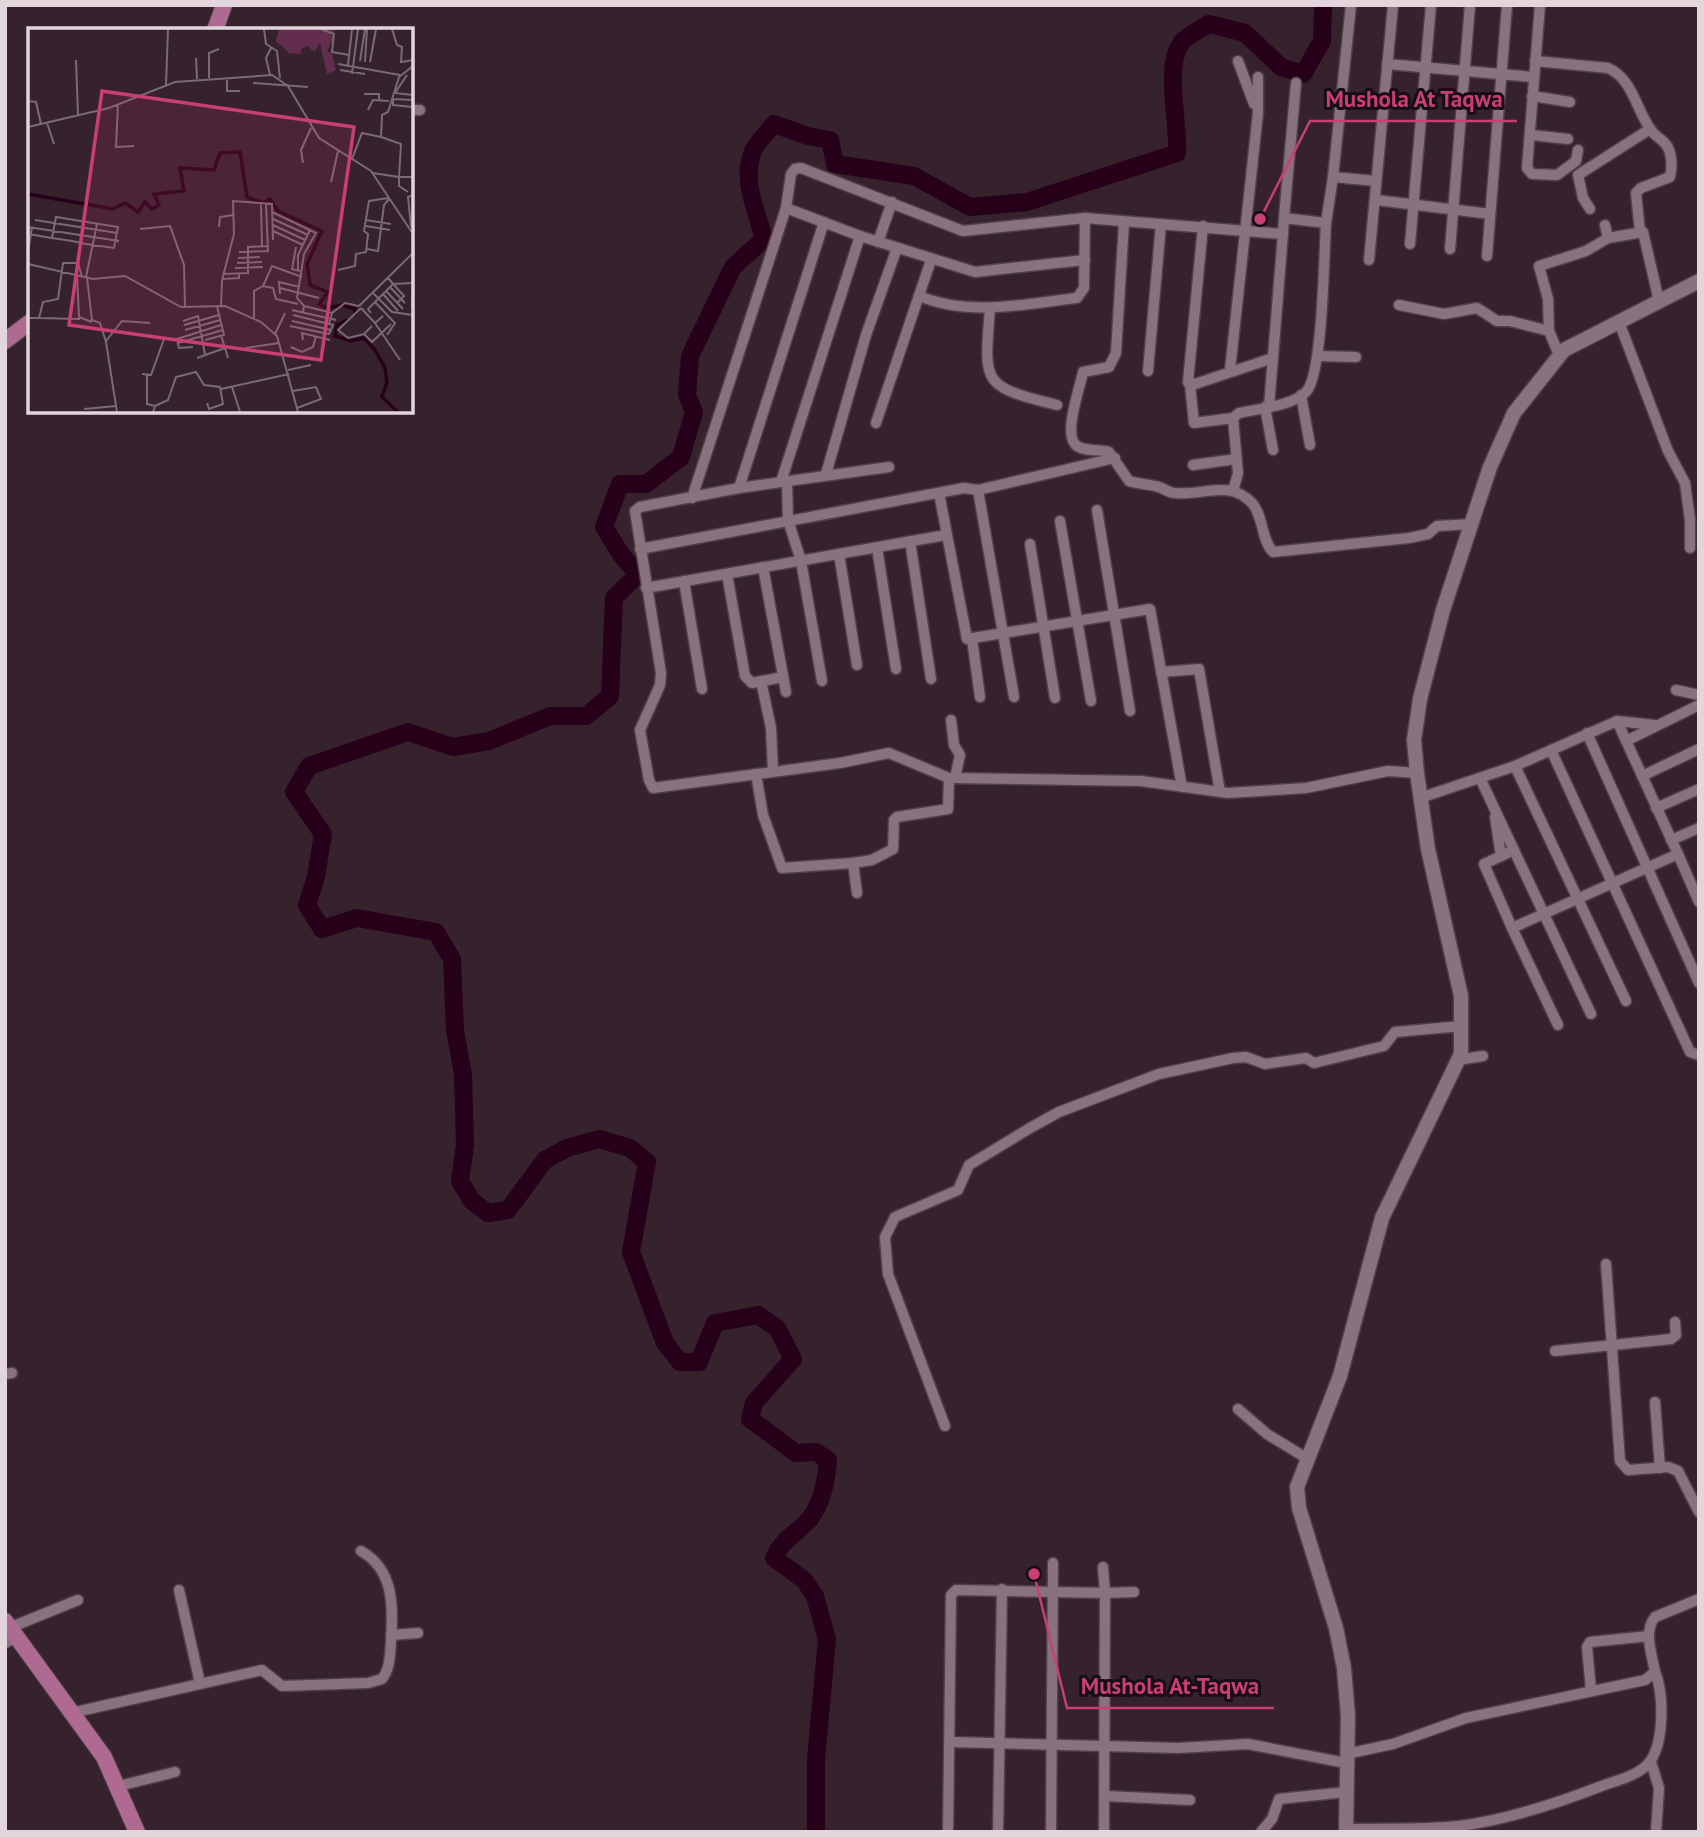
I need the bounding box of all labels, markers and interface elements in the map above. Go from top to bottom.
inset map [28,28,413,413]
callout: Mushola At Taqwa [1310,77,1517,121]
text: Mushola At Taqwa [1325,84,1503,113]
callout: Mushola At-Taqwa [1067,1664,1274,1708]
text: Mushola At-Taqwa [1081,1671,1259,1700]

